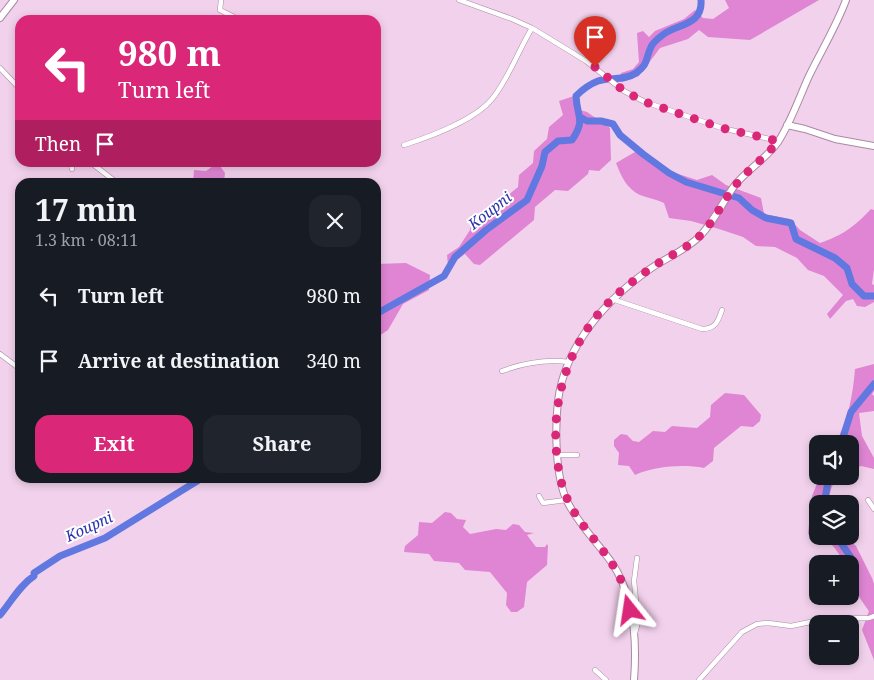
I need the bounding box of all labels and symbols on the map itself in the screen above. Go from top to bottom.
pin [574,16,616,67]
water label: Koupni [463,187,516,234]
water label: Koupni [61,506,116,546]
position arrow [603,583,655,635]

